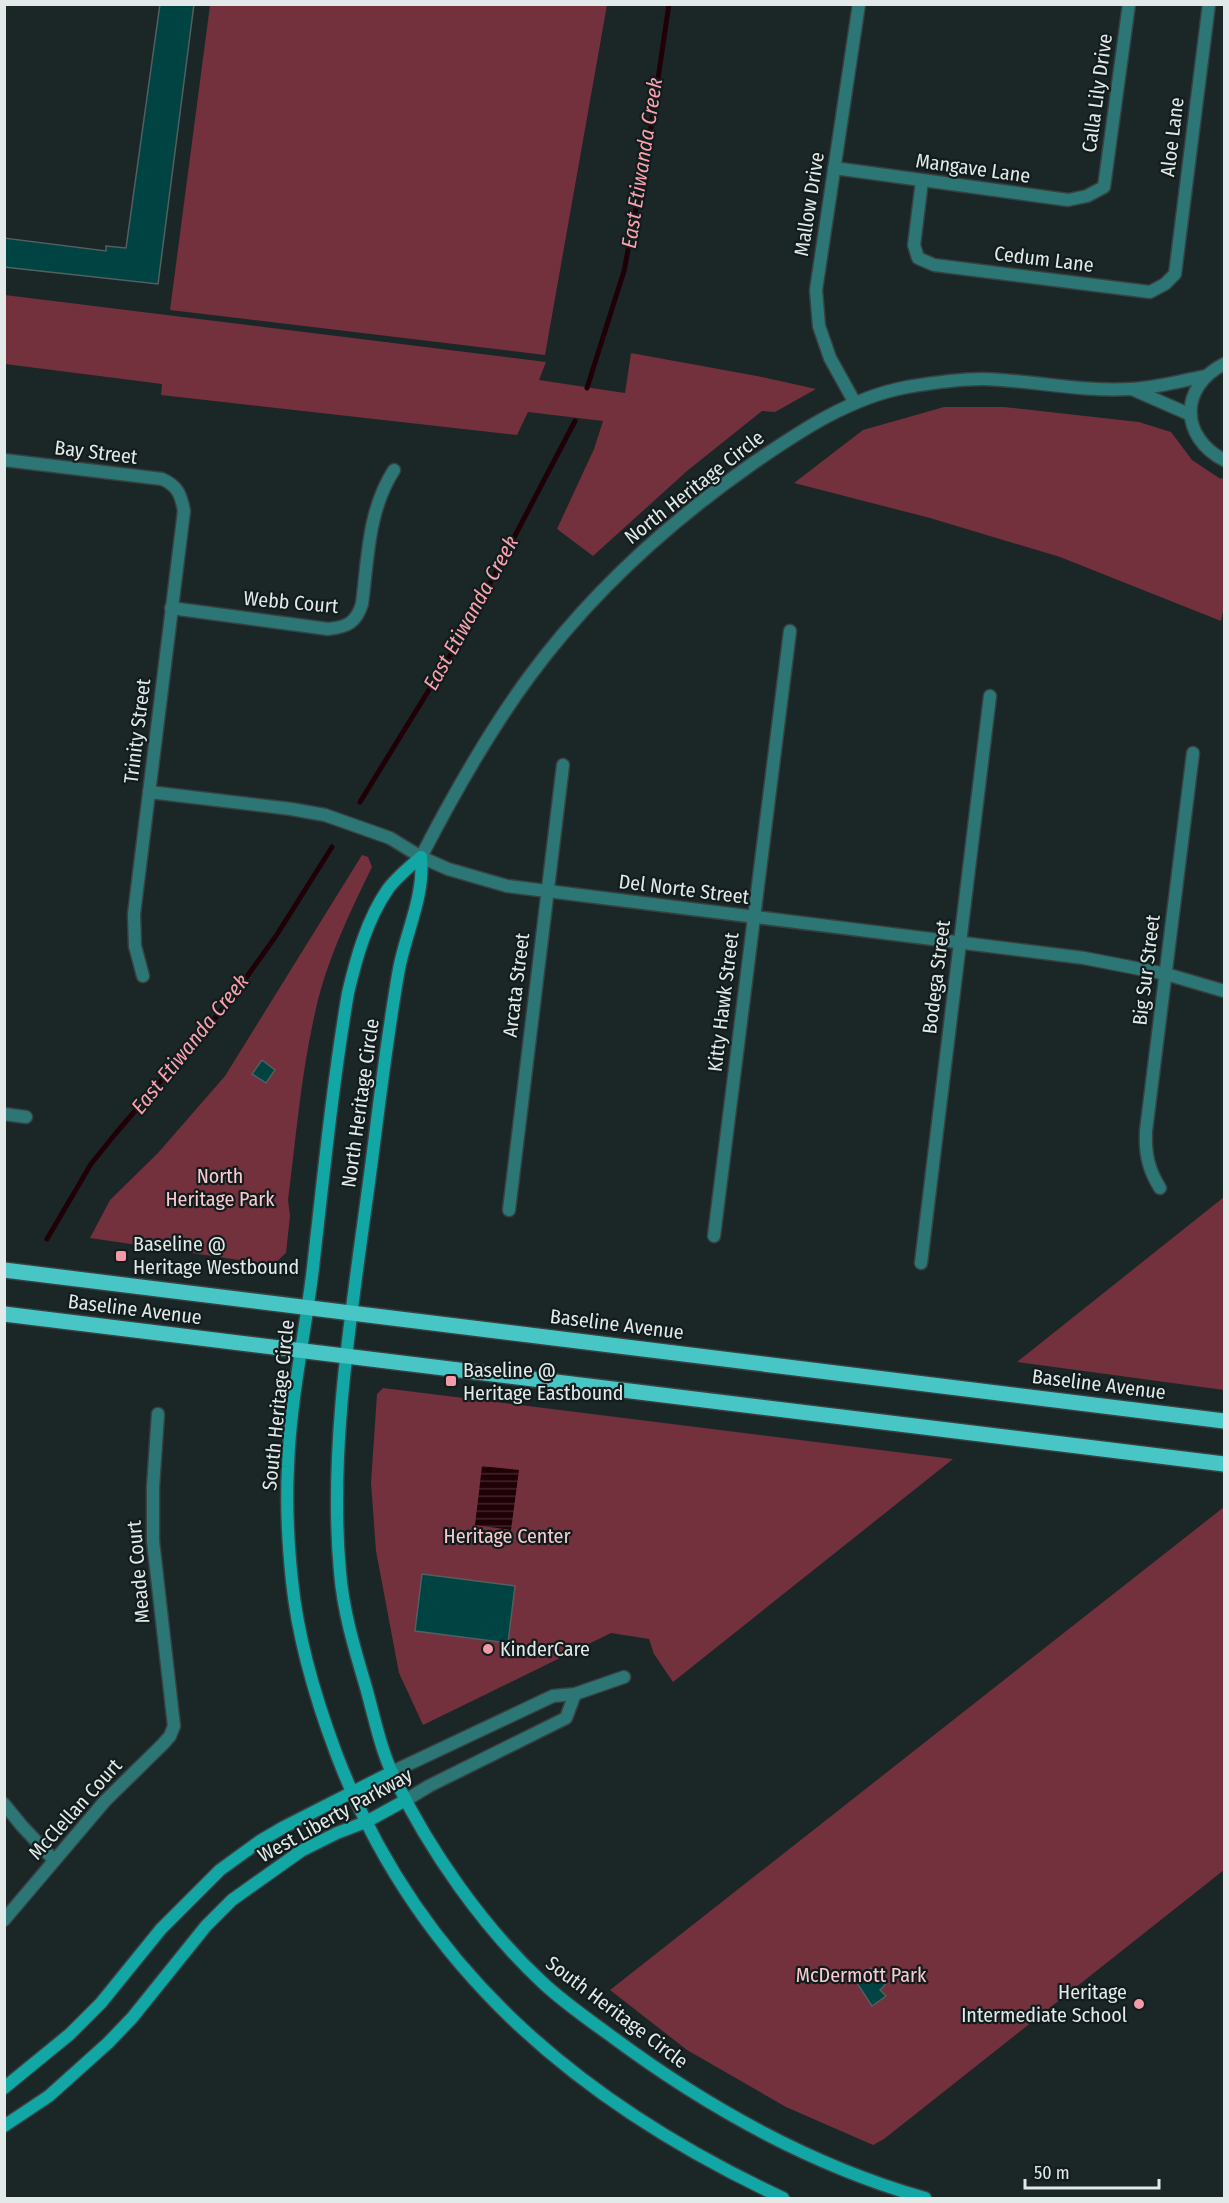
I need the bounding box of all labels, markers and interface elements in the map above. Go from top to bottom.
street label: Calla Lily Drive [1077,32,1117,154]
water label: East Etiwanda Creek [616,76,668,250]
street label: Aloe Lane [1155,96,1189,178]
street label: Mangave Lane [914,148,1032,188]
street label: Mallow Drive [789,150,829,258]
street label: Cedum Lane [993,241,1095,277]
street label: North Heritage Circle [619,425,769,549]
street label: Bay Street [53,435,139,469]
water label: East Etiwanda Creek [418,531,524,695]
street label: Webb Court [243,586,340,618]
street label: Trinity Street [119,677,155,785]
street label: Del Norte Street [617,869,751,909]
street label: Big Sur Street [1127,913,1165,1027]
street label: Bodega Street [917,918,955,1035]
street label: Kitty Hawk Street [703,930,744,1073]
street label: Arcata Street [498,931,534,1039]
water label: East Etiwanda Creek [126,969,254,1119]
street label: North Heritage Circle [336,1017,384,1189]
park label: North Heritage Park [165,1164,275,1211]
place label: Baseline @ Heritage Westbound [133,1232,299,1279]
marker: Baseline @ Heritage Westbound [114,1249,128,1263]
street label: Baseline Avenue [67,1289,203,1329]
street label: Baseline Avenue [549,1304,685,1344]
street label: South Heritage Circle [257,1318,299,1492]
place label: Baseline @ Heritage Eastbound [463,1358,623,1405]
street label: Baseline Avenue [1031,1364,1167,1404]
marker: Baseline @ Heritage Eastbound [444,1374,458,1388]
street label: Meade Court [122,1519,154,1624]
park label: Heritage Center [444,1524,570,1548]
place label: KinderCare [500,1637,590,1661]
marker: KinderCare [481,1642,495,1656]
street label: McClellan Court [23,1753,127,1864]
street label: West Liberty Parkway [254,1763,416,1867]
street label: South Heritage Circle [541,1951,693,2073]
park label: McDermott Park [796,1963,927,1987]
place label: Heritage Intermediate School [961,1980,1127,2027]
marker: Heritage Intermediate School [1132,1997,1146,2011]
scale bar [1025,2152,1158,2190]
text: 50 m [1034,2162,1070,2184]

